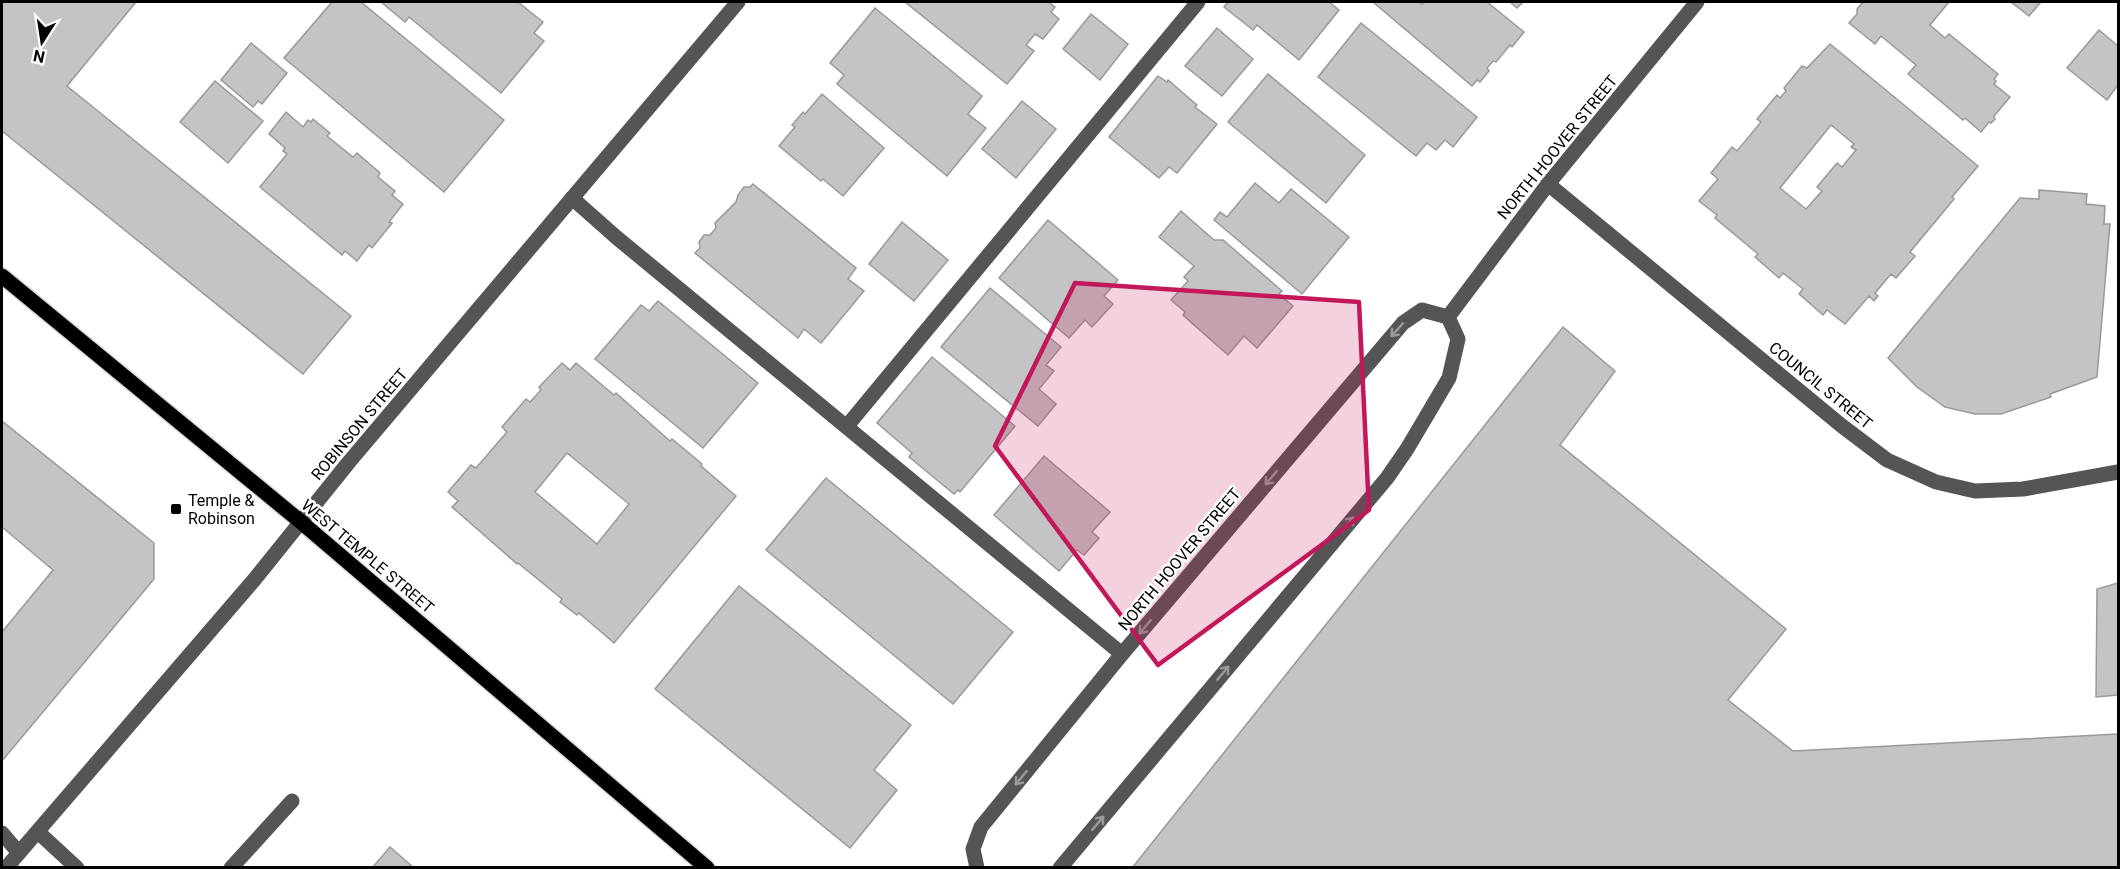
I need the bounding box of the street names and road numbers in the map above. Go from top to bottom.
street label: NORTH HOOVER STREET [1493,71,1622,223]
street label: COUNCIL STREET [1765,338,1877,433]
street label: ROBINSON STREET [307,365,412,484]
street label: NORTH HOOVER STREET [1114,484,1245,634]
street label: WEST TEMPLE STREET [298,495,438,618]

